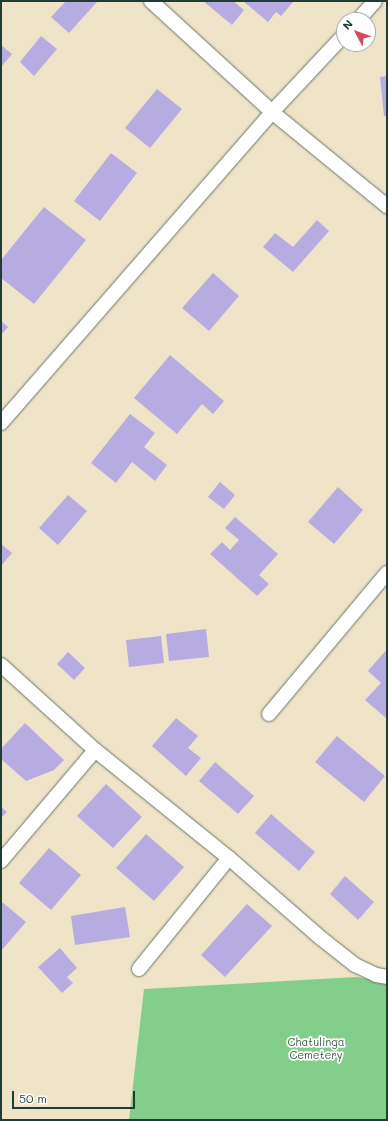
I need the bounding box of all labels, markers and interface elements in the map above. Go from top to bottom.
north arrow [336,12,376,52]
text: N [339,16,356,33]
park label: Chatulinga Cemetery [287,1036,345,1062]
scale bar [14,1083,137,1109]
text: 50 m [19,1090,47,1106]

